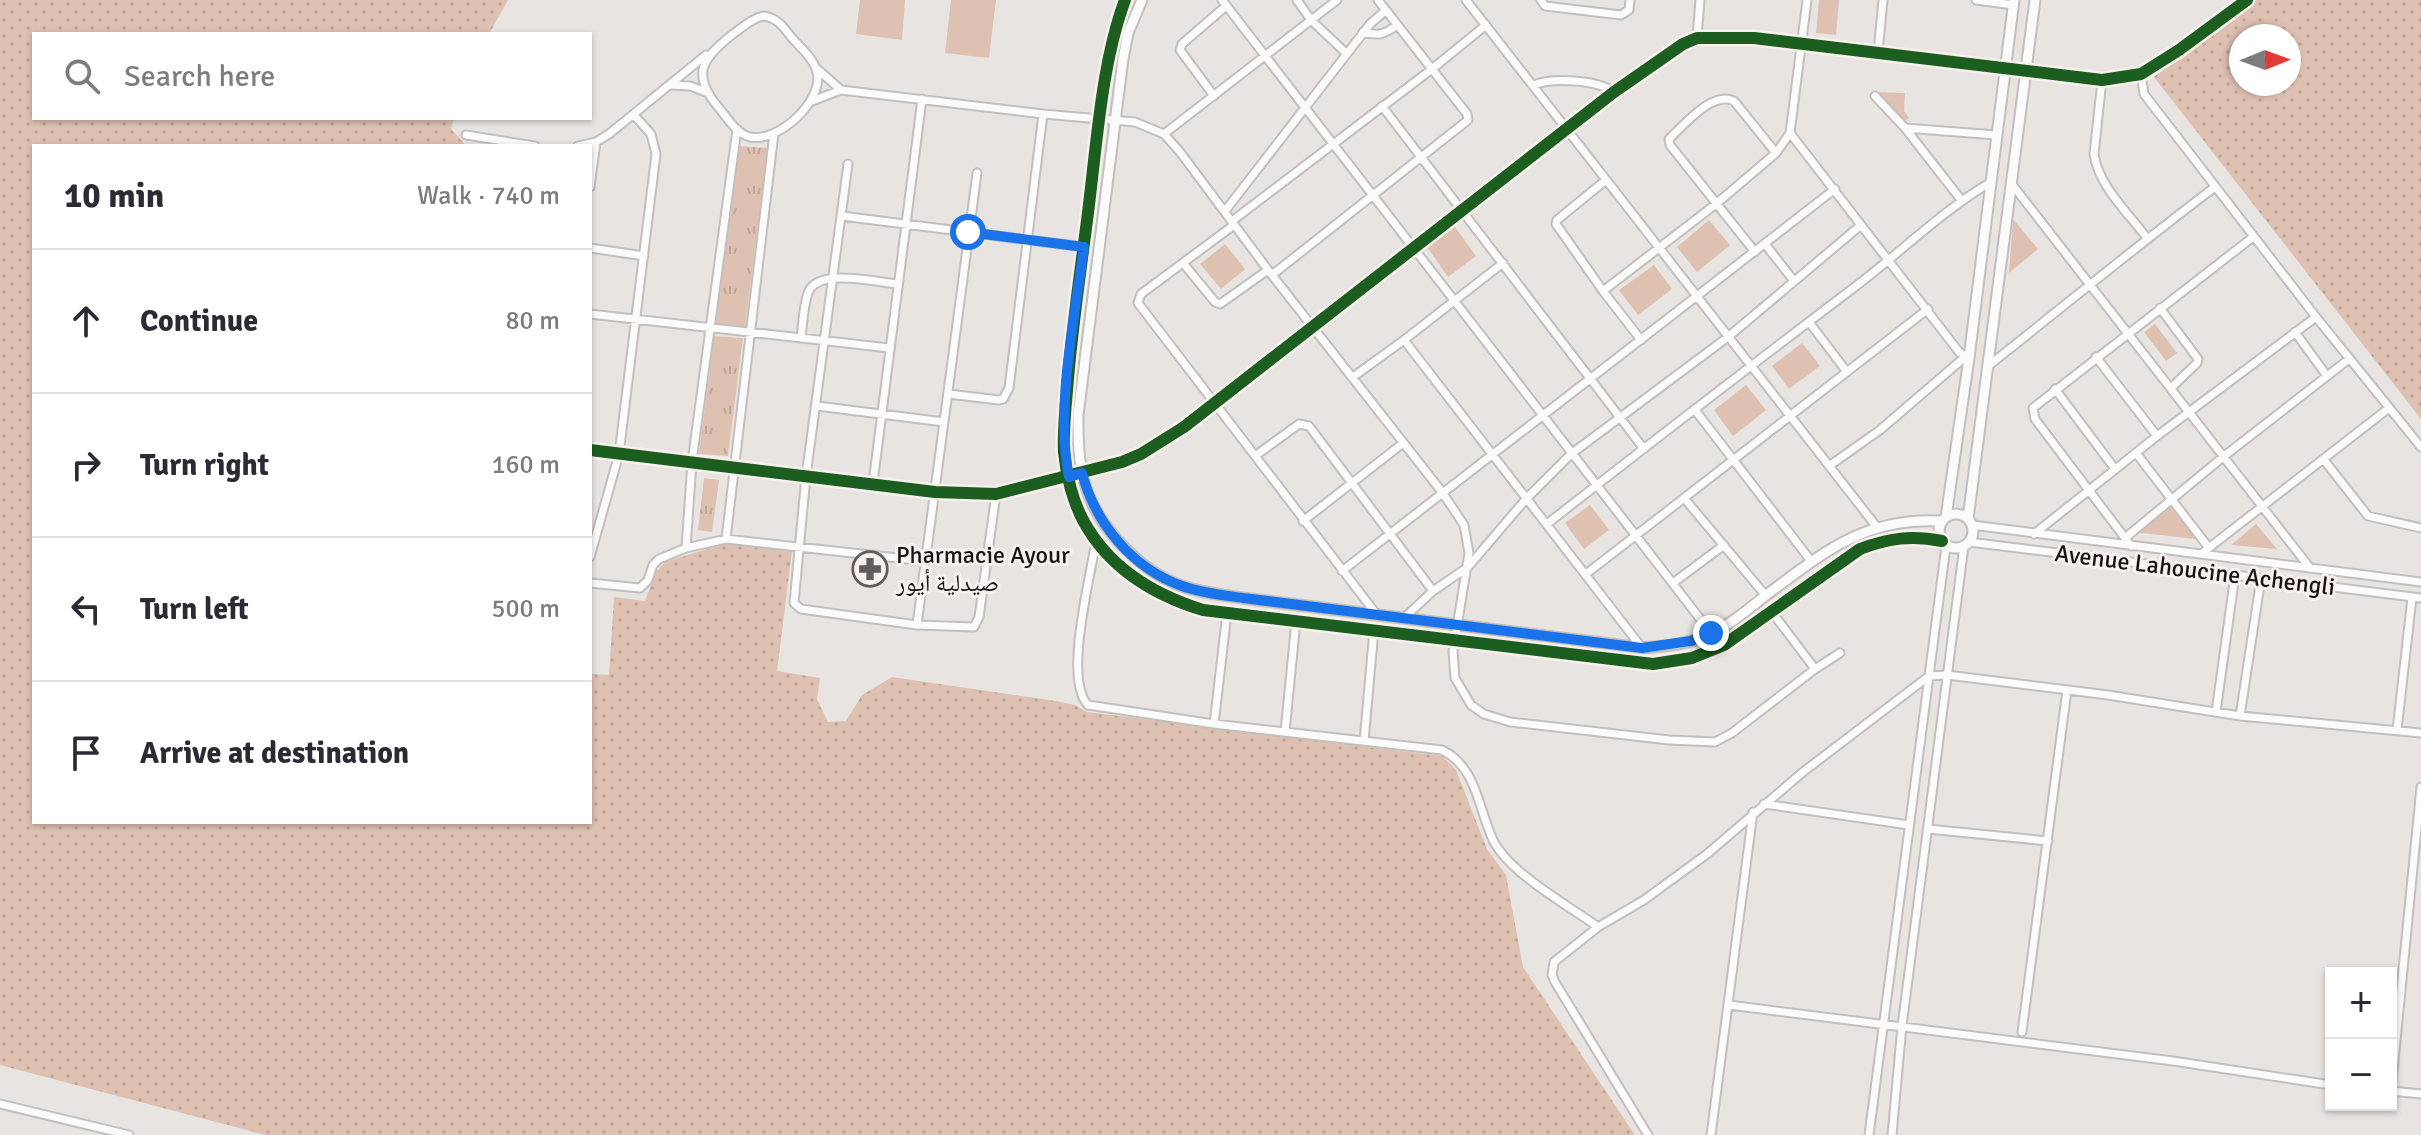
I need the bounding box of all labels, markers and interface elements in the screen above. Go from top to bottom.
north arrow [2229,24,2301,96]
search box [32,32,592,120]
icon: search [60,54,104,98]
text: Search here [124,58,275,95]
text: 10 min [64,175,164,217]
text: Walk · 740 m [417,180,560,212]
route start [950,214,986,250]
icon: ahead [64,299,108,343]
text: Continue [140,303,258,340]
text: 80 m [505,305,560,337]
icon: right [64,443,108,487]
text: Turn right [140,447,269,484]
text: 160 m [491,449,560,481]
street label: Avenue Lahoucine Achengli [2053,538,2337,602]
place label: Pharmacie Ayour صيدلية أيور [895,540,1070,598]
pharmacy icon: Pharmacie Ayour صيدلية أيور [851,550,889,588]
icon: left [64,587,108,631]
text: Turn left [140,591,249,628]
text: 500 m [491,593,560,625]
route end [1693,615,1729,651]
icon: arrive [64,731,108,775]
text: Arrive at destination [140,735,409,772]
map controls [2325,967,2397,1111]
button: + [2325,967,2397,1039]
button: − [2325,1039,2397,1111]

